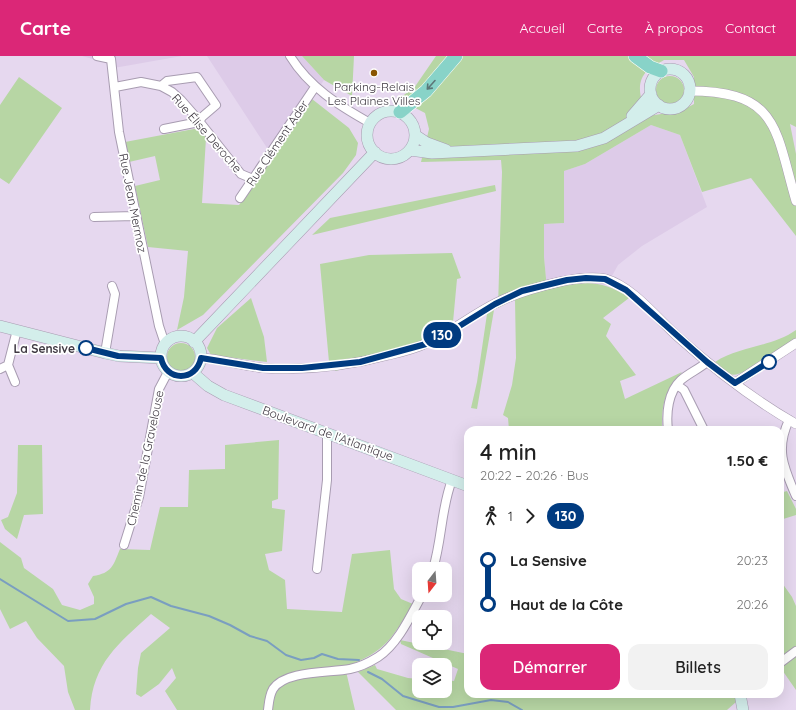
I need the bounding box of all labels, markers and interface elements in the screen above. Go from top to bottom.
text: Carte [20,16,71,40]
text: Accueil [519,19,565,37]
text: Carte [587,19,623,37]
text: À propos [645,19,703,37]
text: Contact [725,19,776,37]
marker: Parking-Relais Les Plaines Villes [369,68,379,78]
place label: Parking-Relais Les Plaines Villes [328,79,421,108]
one-way arrow [426,80,435,91]
street label: Rue Élise Deroche [169,91,245,176]
street label: Rue Clément Ader [243,97,312,189]
street label: Rue Jean Mermoz [116,152,150,254]
line badge: 130 [419,322,465,348]
text: 130 [431,326,453,344]
marker: La Sensive [78,340,94,356]
place label: La Sensive [14,341,75,356]
unlabelled marker [761,354,777,370]
street label: Chemin de la Gravelouse [123,389,167,527]
street label: Boulevard de l'Atlantique [260,402,396,464]
text: 4 min [480,438,537,466]
text: 1.50 € [727,451,768,470]
text: 20:22 – 20:26 · Bus [480,467,589,483]
icon: walk [480,505,502,527]
icon: forward [519,505,541,527]
text: 130 [555,507,576,525]
text: 1 [508,508,513,524]
text: La Sensive [510,551,587,570]
text: 20:23 [737,552,768,568]
north arrow [412,562,452,602]
map controls [412,562,452,698]
text: Haut de la Côte [510,595,623,614]
text: 20:26 [736,596,768,612]
button: locate [412,610,452,650]
button: Démarrer [480,644,620,690]
button: Billets [628,644,768,690]
button: layers [412,658,452,698]

